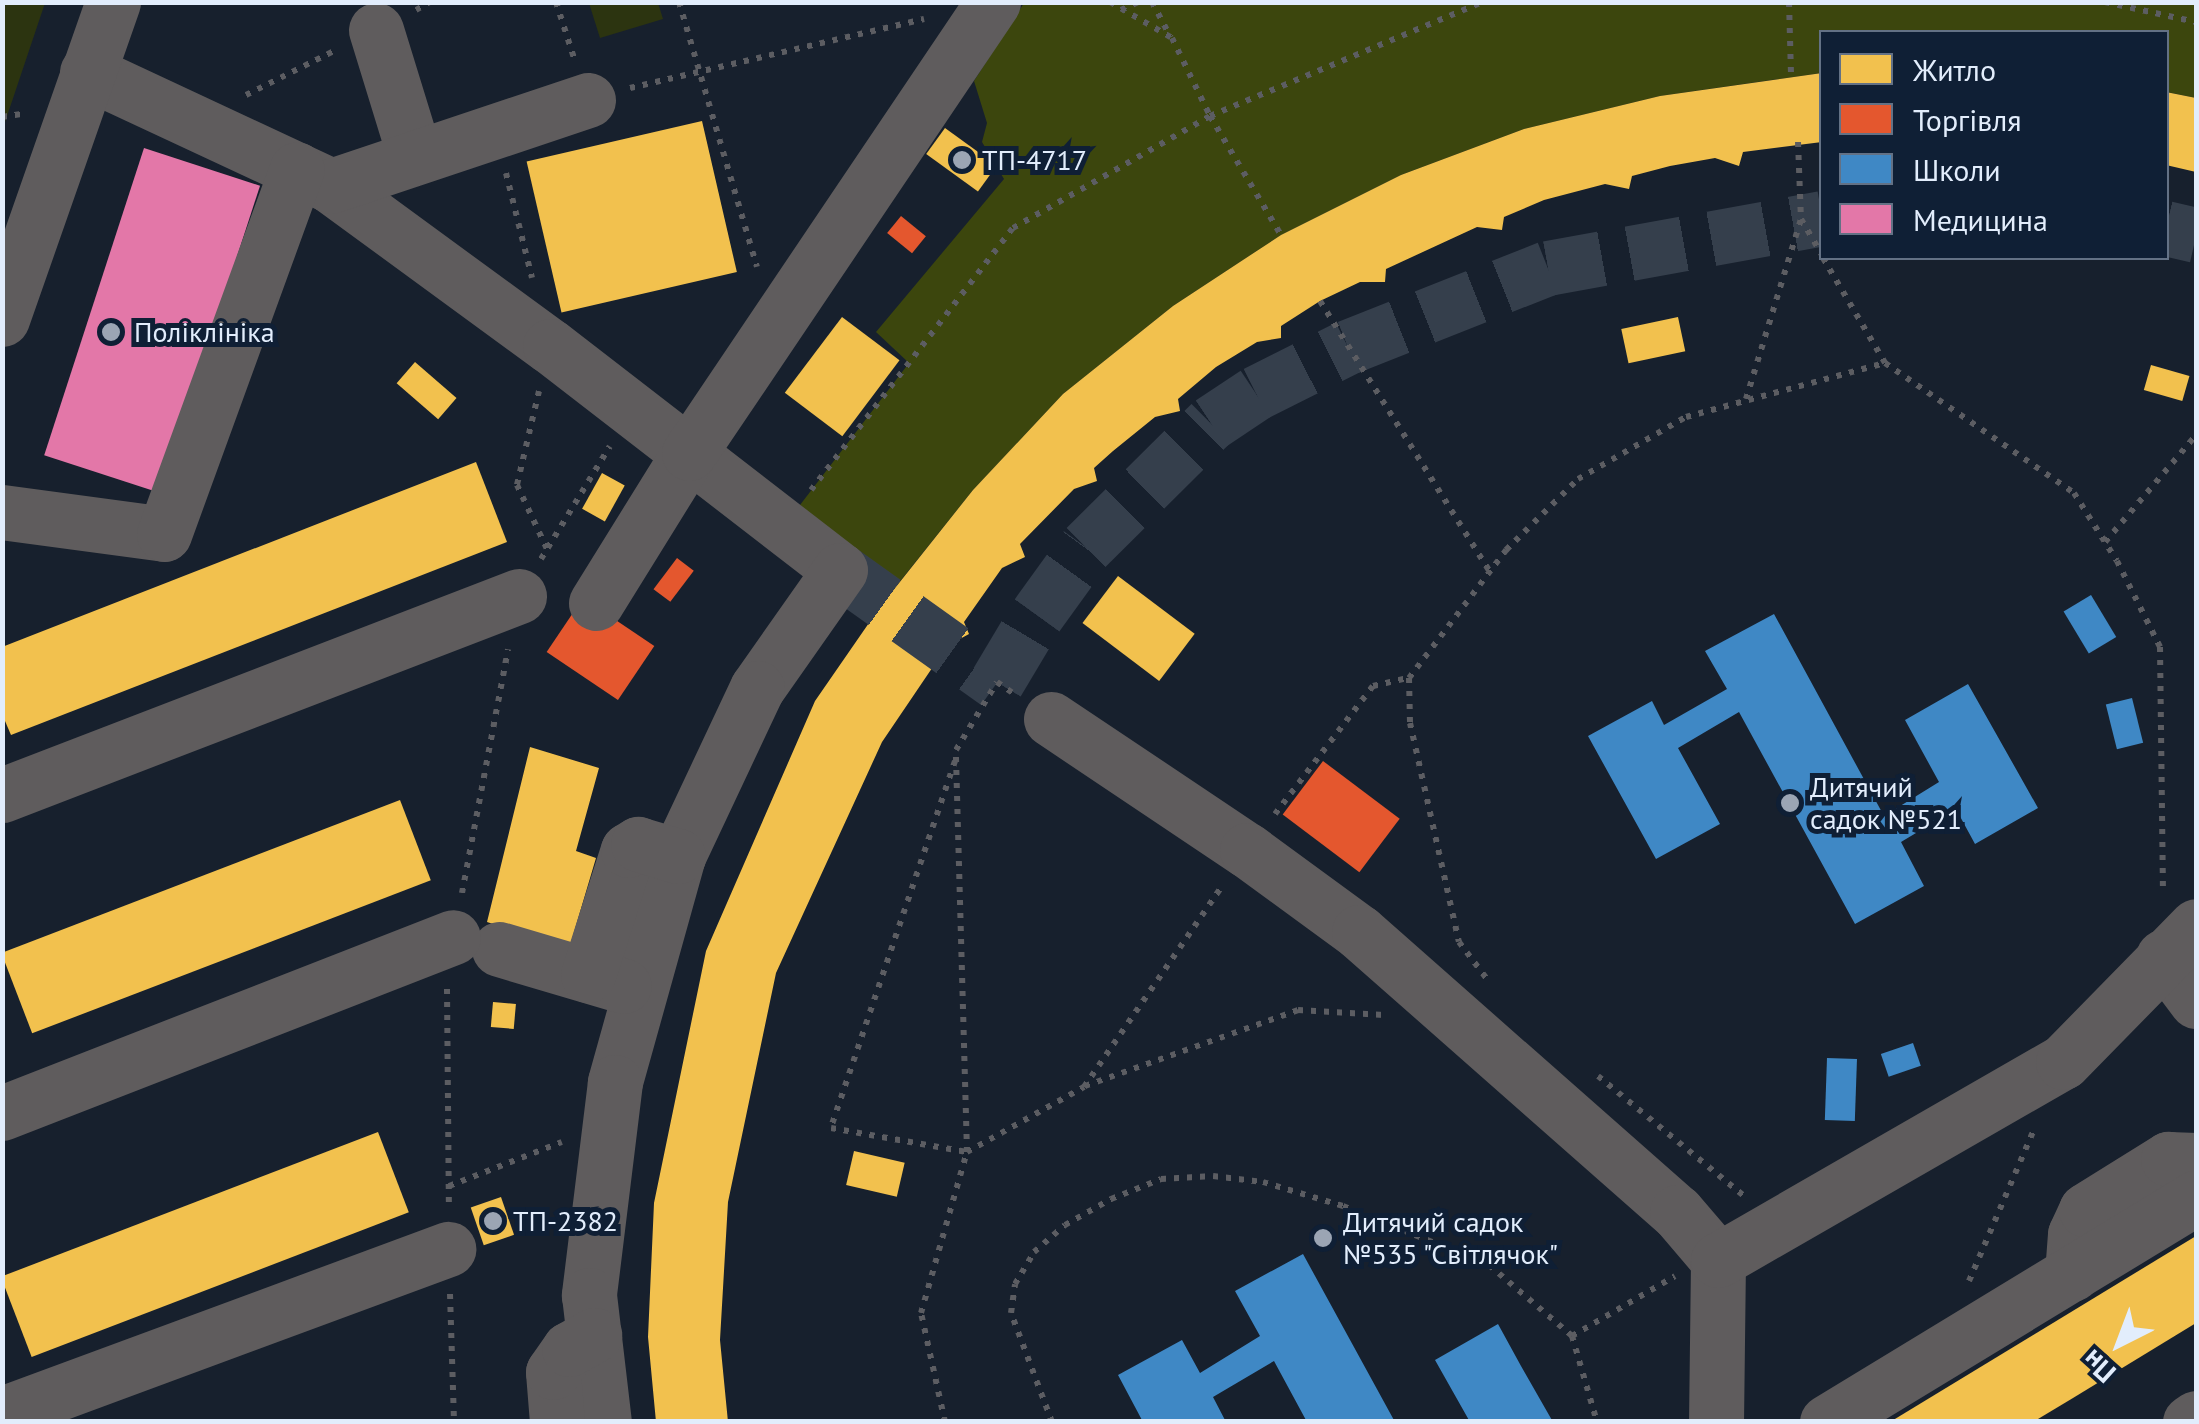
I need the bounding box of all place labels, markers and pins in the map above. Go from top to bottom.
place label: ТП-4717 [982,143,1087,177]
marker: ТП-4717 [951,149,973,171]
place label: Поліклініка [134,315,275,349]
marker: Поліклініка [98,319,124,345]
place label: Дитячий садок №521 [1810,770,1962,836]
marker: Дитячий садок №521 [1779,792,1801,814]
place label: ТП-2382 [513,1204,618,1238]
place label: Дитячий садок №535 "Світлячок" [1343,1205,1560,1271]
marker: ТП-2382 [482,1210,504,1232]
marker: Дитячий садок №535 "Світлячок" [1312,1227,1334,1249]

